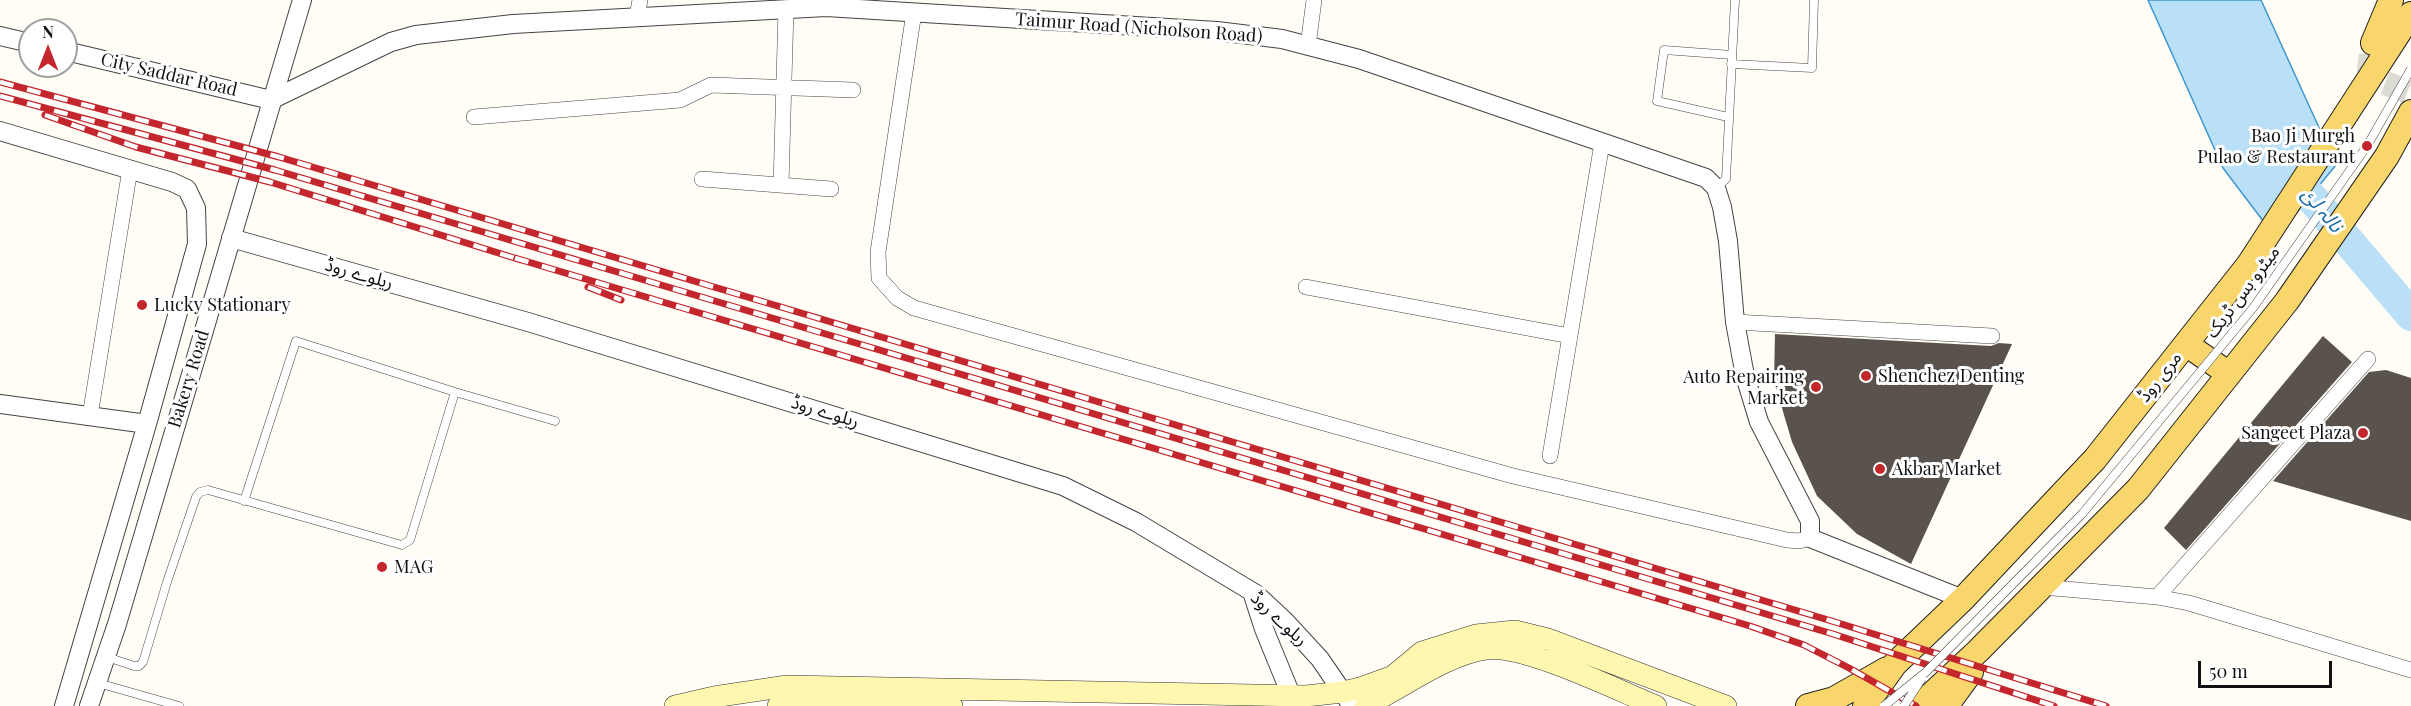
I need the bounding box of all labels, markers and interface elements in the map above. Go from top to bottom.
street label: Taimur Road (Nicholson Road) [1015,9,1263,47]
north arrow [18,18,78,78]
text: N [42,21,54,42]
street label: City Saddar Road [99,49,239,101]
place label: Bao Ji Murgh Pulao & Restaurant [2197,125,2355,168]
marker: Bao Ji Murgh Pulao & Restaurant [2360,139,2374,153]
water label: نالہ لئ [2296,183,2348,237]
street label: میٹرو بس ٹریک [2201,242,2285,342]
street label: ریلوے روڈ [322,254,396,294]
place label: Lucky Stationary [154,294,291,316]
marker: Lucky Stationary [135,298,149,312]
street label: Bakery Road [164,327,214,431]
street label: مری روڈ [2134,348,2186,406]
place label: Shenchez Denting [1878,365,2024,387]
place label: Auto Repairing Market [1683,366,1804,409]
marker: Shenchez Denting [1859,369,1873,383]
marker: Auto Repairing Market [1809,380,1823,394]
street label: ریلوے روڈ [788,391,862,433]
place label: Sangeet Plaza [2241,422,2351,444]
marker: Sangeet Plaza [2356,426,2370,440]
place label: Akbar Market [1892,458,2001,480]
marker: Akbar Market [1873,462,1887,476]
place label: MAG [394,556,433,578]
marker: MAG [375,560,389,574]
street label: ریلوے روڈ [1246,587,1312,651]
scale bar [2201,649,2334,687]
text: 50 m [2209,659,2248,683]

